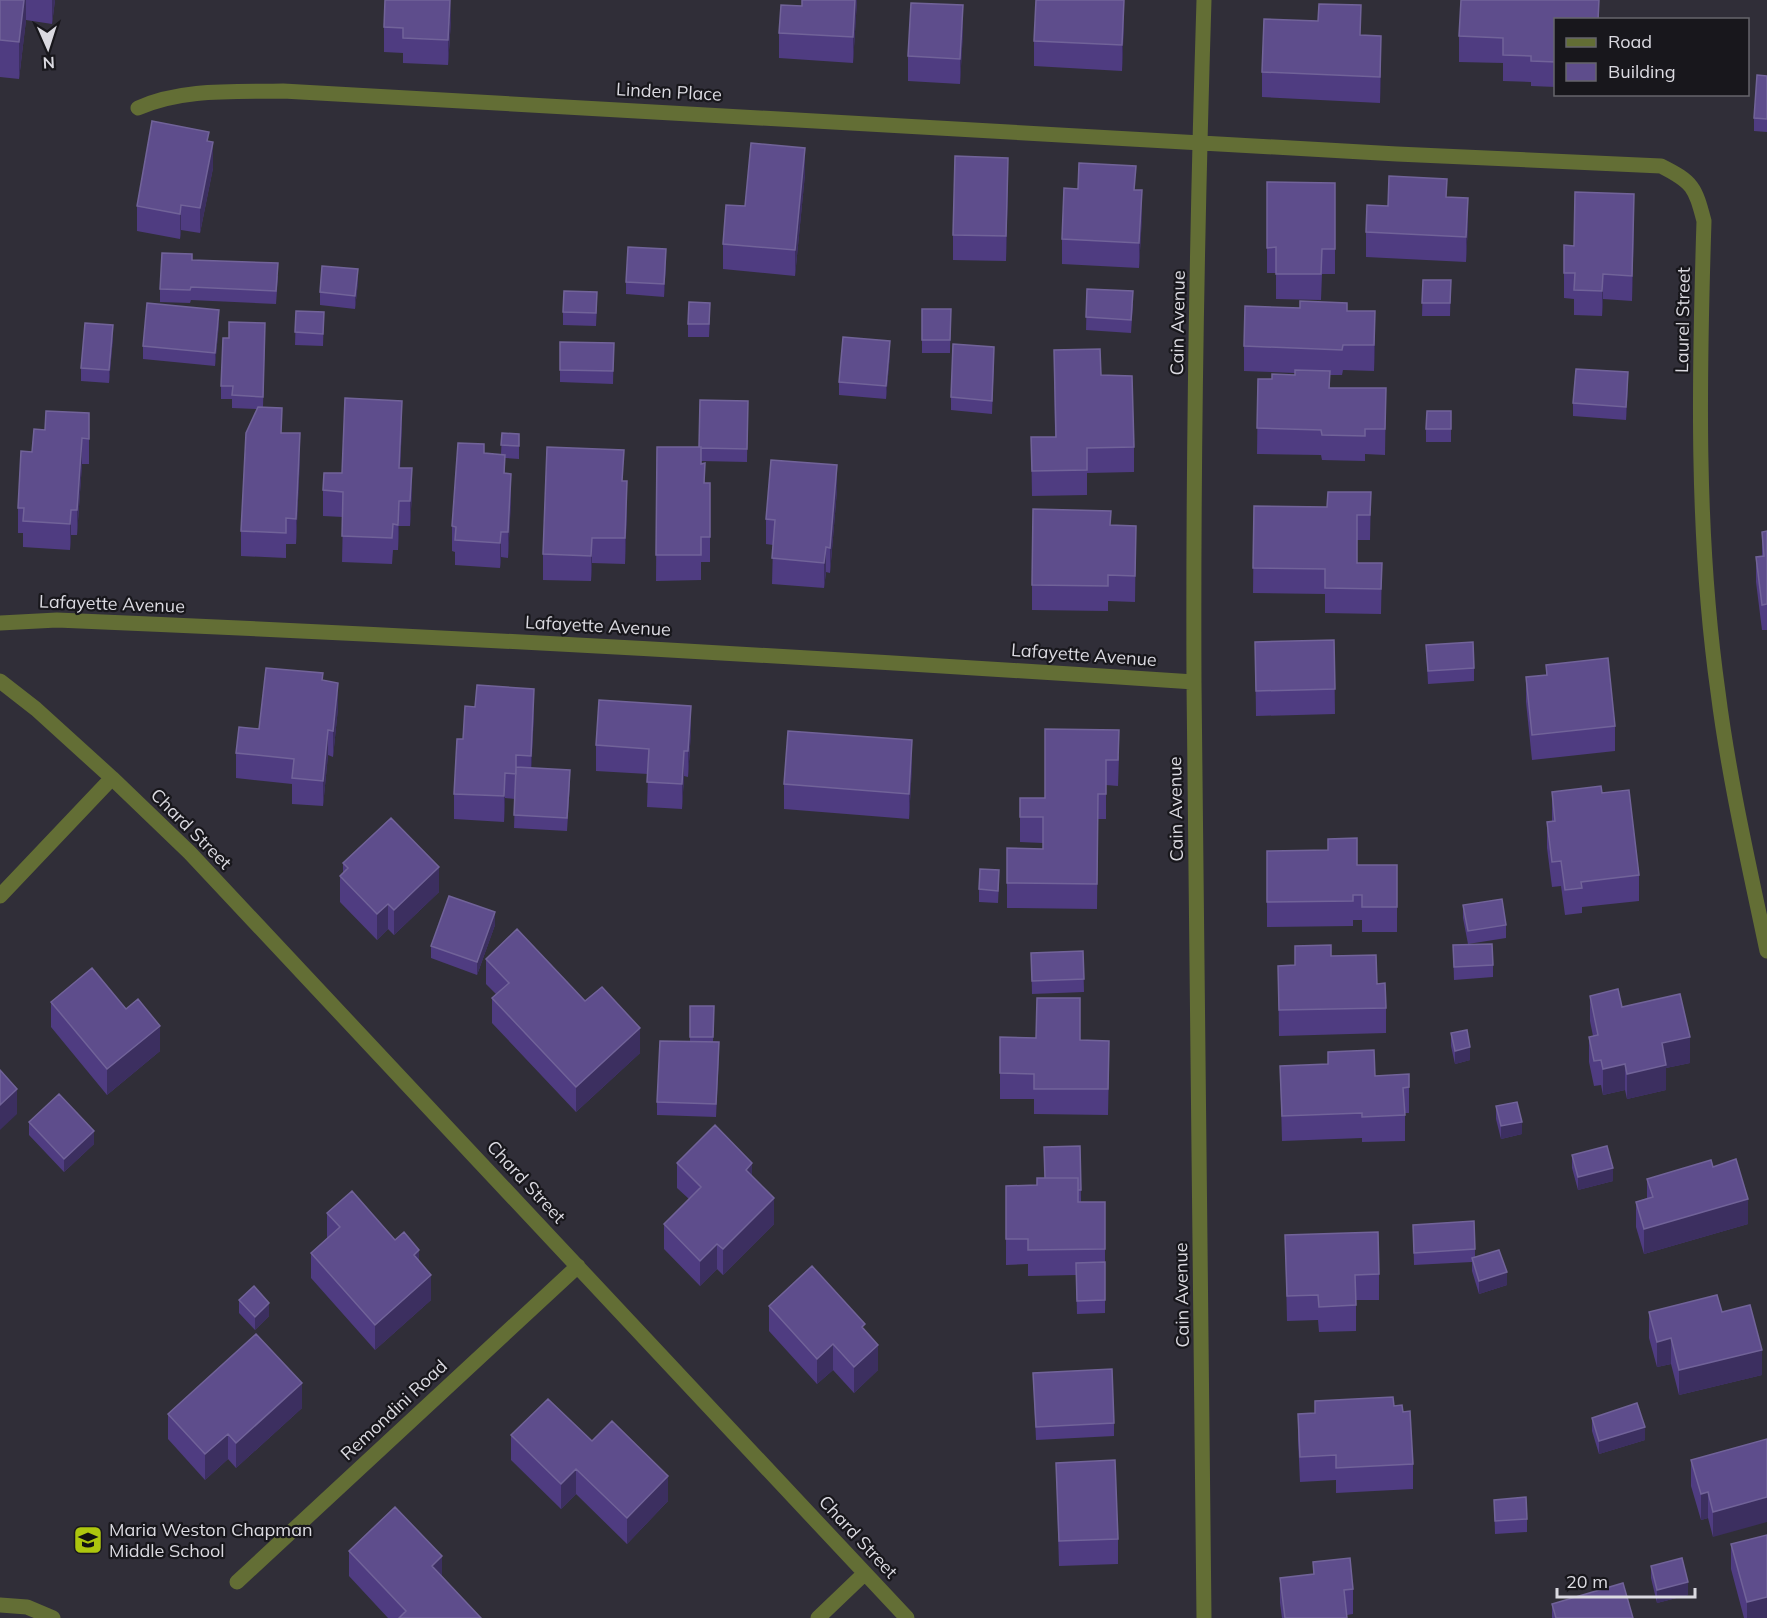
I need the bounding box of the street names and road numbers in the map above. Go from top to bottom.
street label: Linden Place [616,77,722,106]
street label: Laurel Street [1670,267,1695,373]
street label: Cain Avenue [1165,270,1190,376]
street label: Lafayette Avenue [39,589,185,618]
street label: Lafayette Avenue [525,610,672,641]
street label: Lafayette Avenue [1010,638,1158,671]
street label: Cain Avenue [1163,756,1188,862]
street label: Chard Street [146,783,237,874]
street label: Chard Street [482,1135,571,1228]
street label: Cain Avenue [1169,1242,1194,1348]
street label: Remondini Road [336,1354,452,1465]
street label: Chard Street [814,1490,903,1583]

